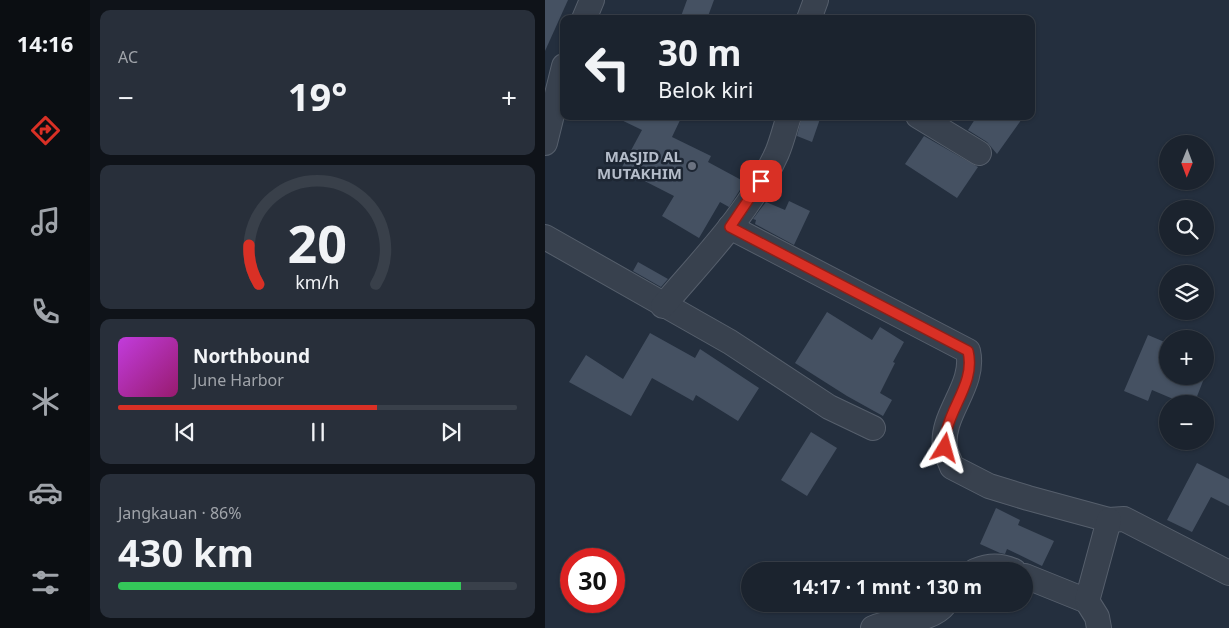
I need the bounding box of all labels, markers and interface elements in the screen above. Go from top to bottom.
text: 14:16 [17,28,73,58]
text: 30 m [658,29,741,76]
icon: left [575,35,640,100]
text: AC [118,46,138,68]
text: 19° [288,70,347,122]
text: Belok kiri [658,74,753,104]
text: − [118,78,134,116]
text: + [501,78,517,116]
icon: directions [28,113,63,148]
north arrow [1159,135,1214,190]
map controls [1159,135,1214,450]
place label: MASJID AL MUTAKHIM [597,146,682,183]
marker: MASJID AL MUTAKHIM [686,160,698,172]
pin [740,160,782,202]
icon: arrive [747,167,775,195]
button: search [1159,200,1214,255]
icon: music [28,204,63,239]
text: 20 [288,207,347,278]
button: layers [1159,265,1214,320]
text: km/h [296,270,339,294]
icon: phone [28,294,63,329]
button: + [1159,330,1214,385]
text: Northbound [193,343,310,369]
text: June Harbor [193,369,284,391]
icon: climate [28,384,63,419]
button: − [1159,395,1214,450]
icon: previous [171,418,199,446]
icon: pause [304,418,332,446]
icon: next [437,418,465,446]
position arrow [918,421,970,473]
icon: car [28,475,63,510]
text: Jangkauan · 86% [118,502,242,524]
text: 430 km [118,526,254,578]
speed limit sign: 30 [560,548,625,613]
icon: filters [28,565,63,600]
text: 14:17 · 1 mnt · 130 m [792,574,982,600]

